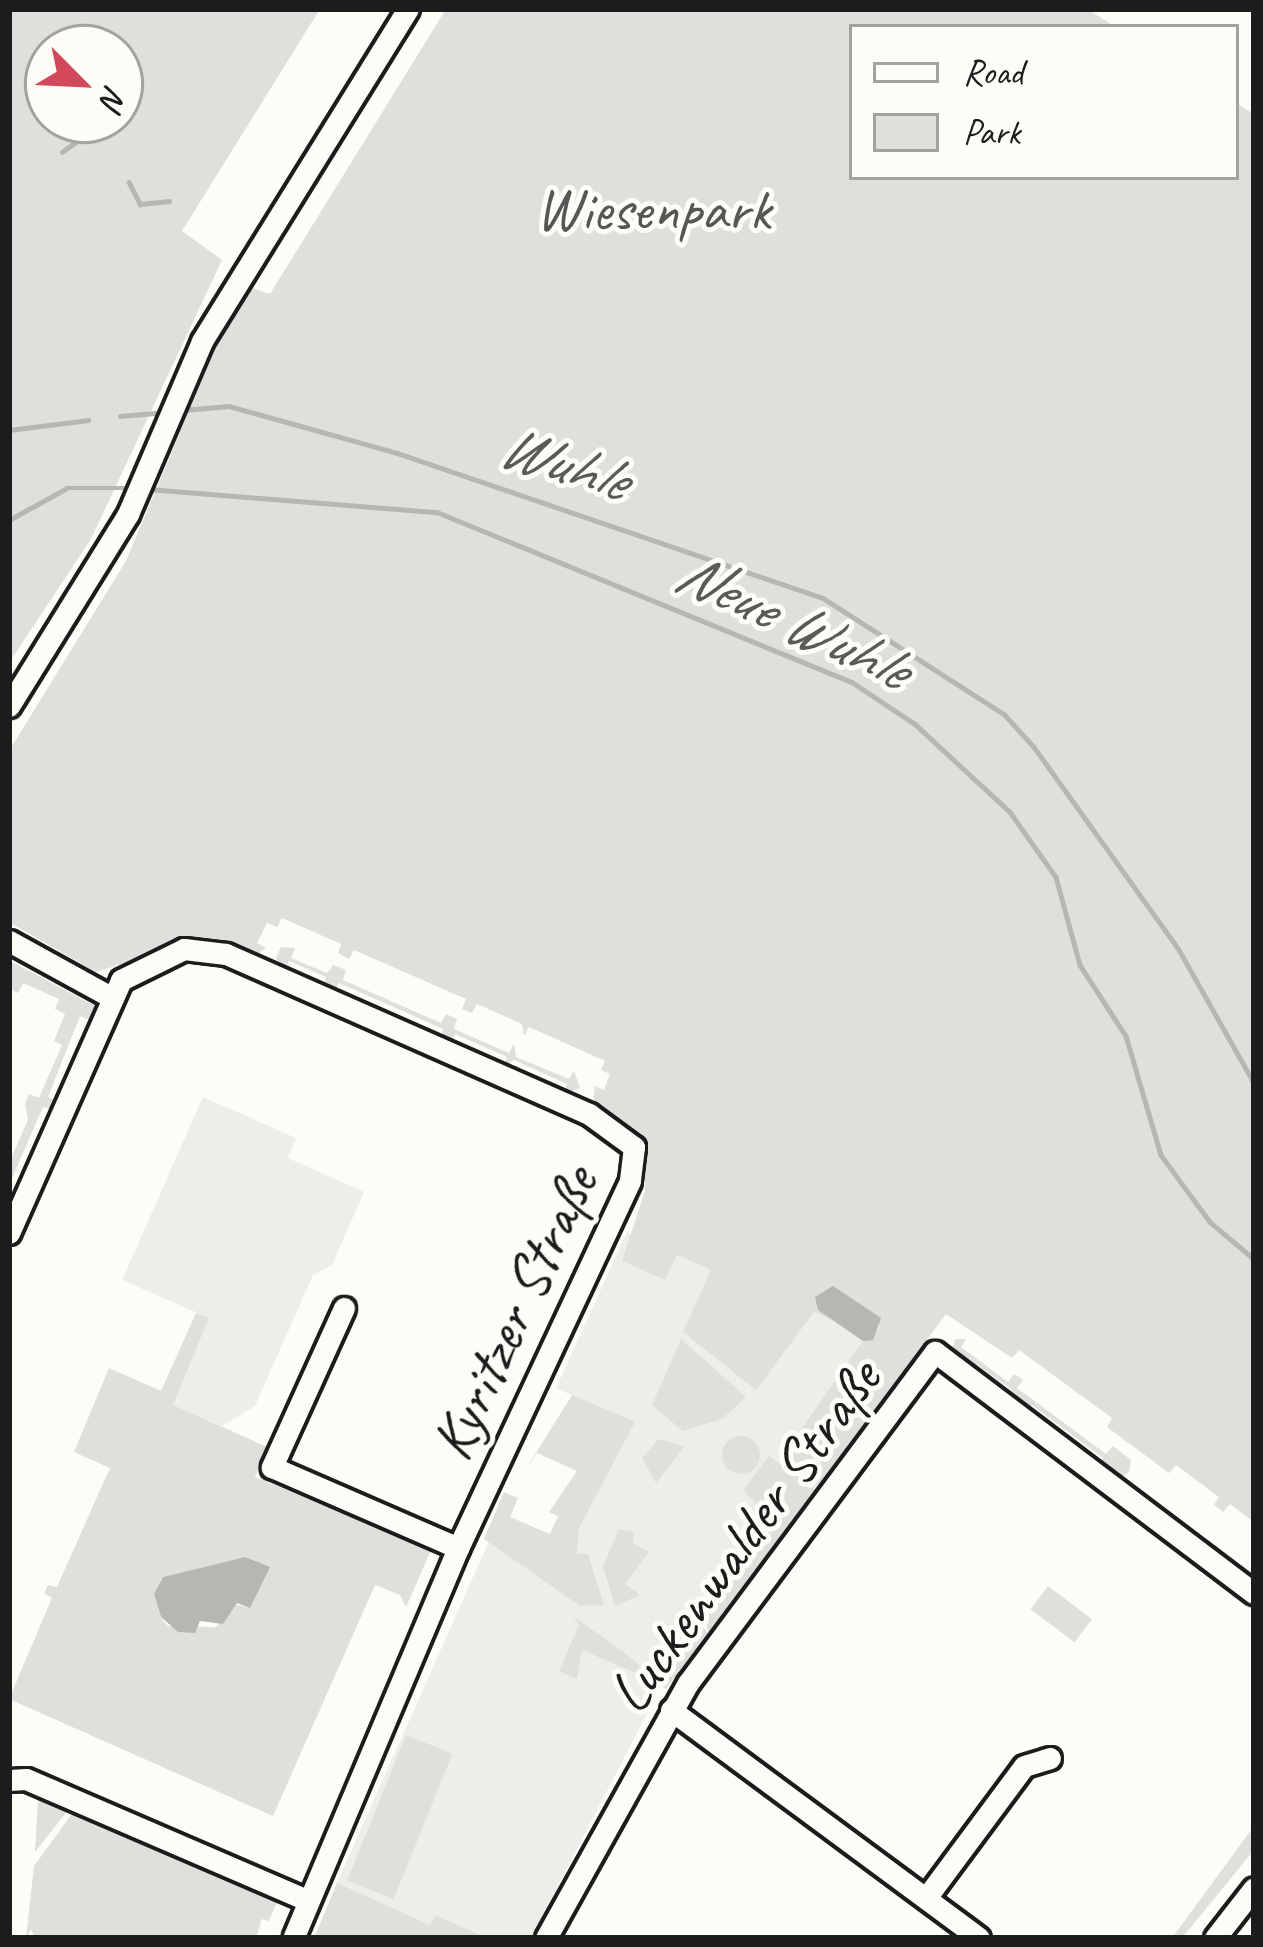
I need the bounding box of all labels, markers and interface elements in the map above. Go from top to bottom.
north arrow [24,24,144,144]
legend [849,24,1239,180]
text: Road [963,49,1023,95]
text: N [91,80,137,115]
text: Park [963,109,1020,155]
park label: Wiesenpark [535,173,771,245]
water label: Wuhle [490,408,636,518]
water label: Neue Wuhle [664,534,920,706]
street label: Kyritzer Straße [414,1154,614,1472]
street label: Luckenwalder Straße [591,1344,897,1728]

